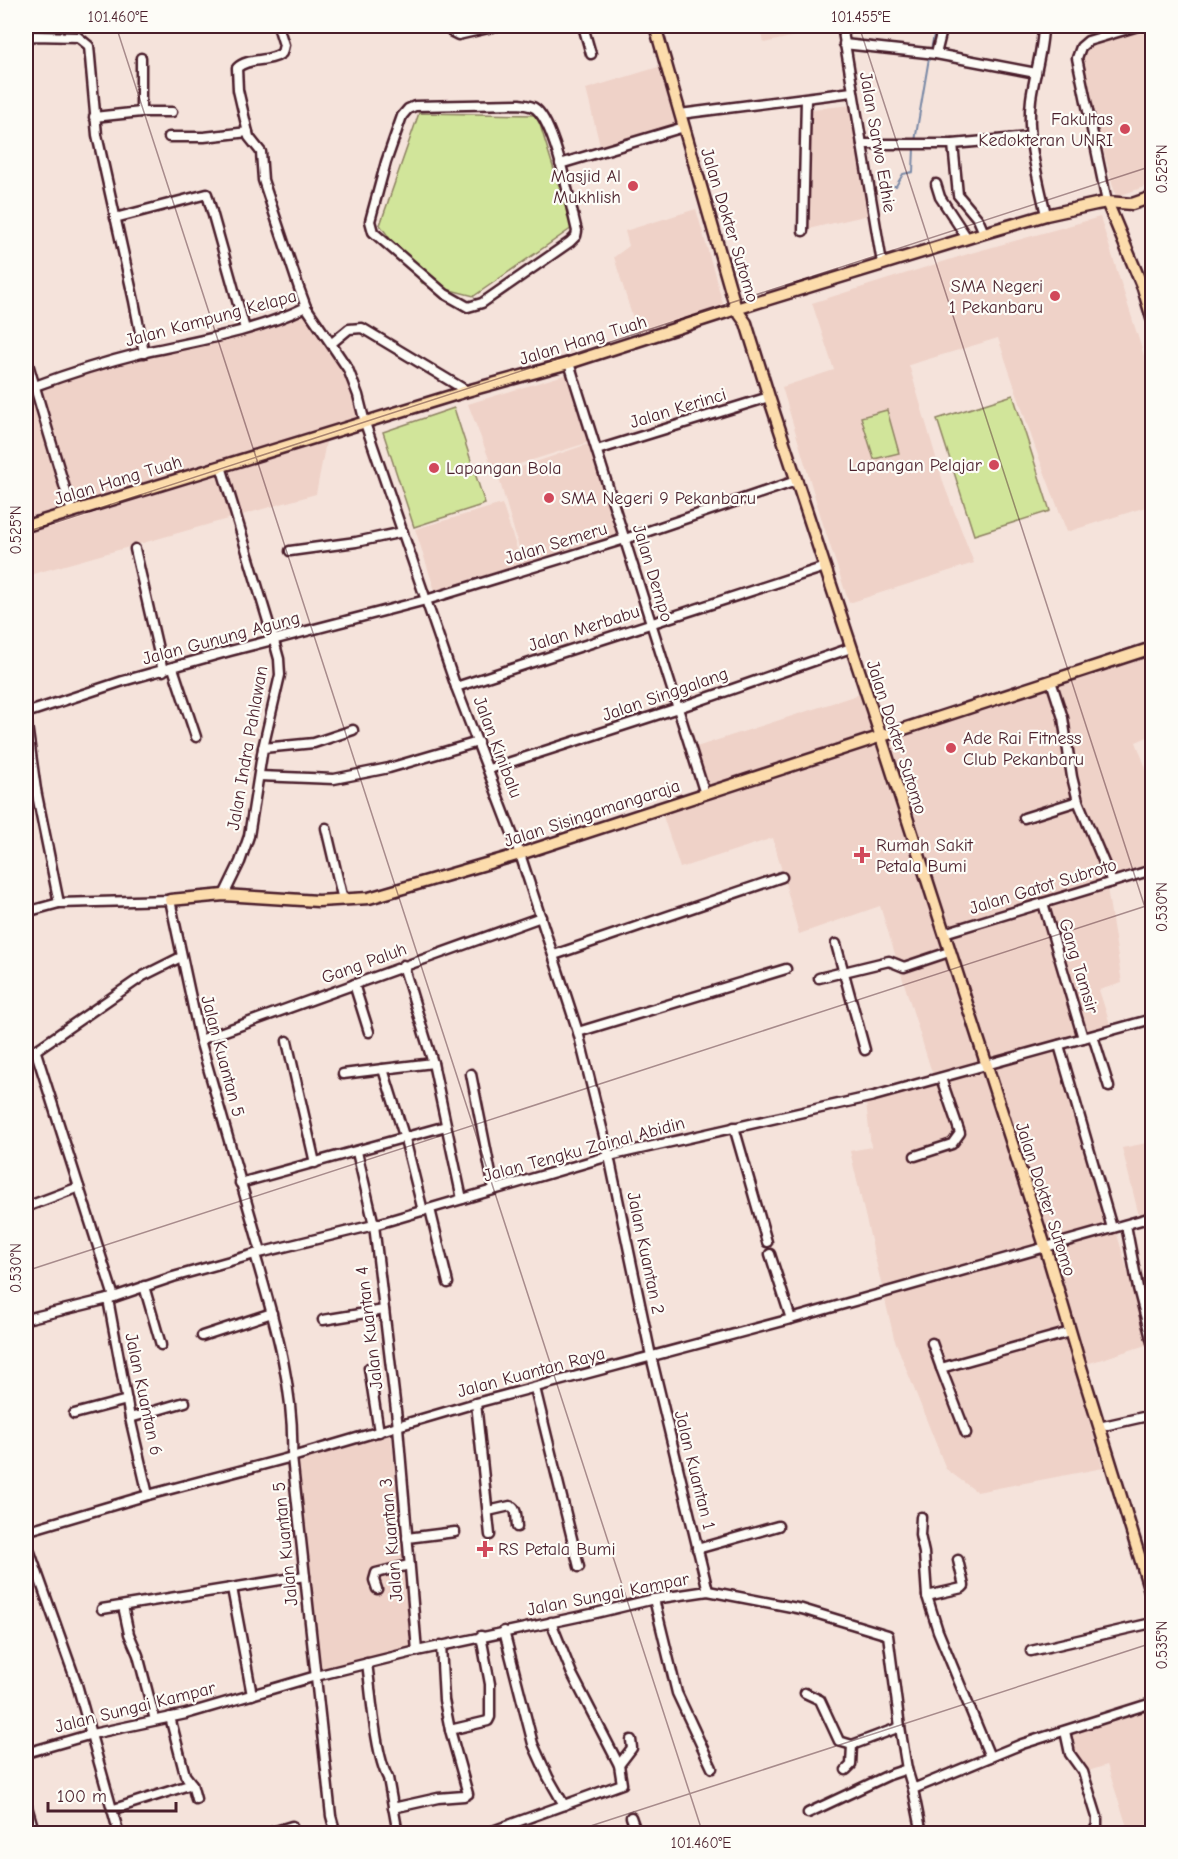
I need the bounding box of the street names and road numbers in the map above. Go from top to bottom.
street label: Jalan Sarwo Edhie [855,70,900,214]
street label: Jalan Dokter Sutomo [696,145,763,305]
street label: Jalan Kampung Kelapa [123,286,299,351]
street label: Jalan Hang Tuah [517,311,649,370]
street label: Jalan Kerinci [627,384,729,433]
street label: Jalan Hang Tuah [52,451,184,510]
street label: Jalan Semeru [502,518,610,569]
street label: Jalan Dempo [628,522,677,625]
street label: Jalan Merbabu [526,601,642,656]
street label: Jalan Gunung Agung [140,607,302,670]
street label: Jalan Dokter Sutomo [862,657,931,817]
street label: Jalan Singgalang [599,663,731,726]
street label: Jalan Indra Pahlawan [223,664,272,832]
street label: Jalan Kinibalu [469,693,527,801]
street label: Jalan Sisingamangaraja [502,775,683,852]
street label: Jalan Gatot Subroto [967,854,1119,919]
street label: Gang Tamsir [1054,916,1103,1017]
street label: Gang Paluh [319,938,410,989]
street label: Jalan Kuantan 5 [196,993,249,1119]
street label: Jalan Tengku Zainal Abidin [481,1112,687,1187]
street label: Jalan Dokter Sutomo [1011,1119,1080,1279]
street label: Jalan Kuantan 2 [622,1190,669,1316]
street label: Jalan Kuantan 4 [352,1265,387,1391]
street label: Jalan Kuantan 6 [120,1331,167,1457]
street label: Jalan Kuantan Raya [455,1343,607,1402]
street label: Jalan Kuantan 1 [670,1408,719,1532]
street label: Jalan Kuantan 3 [376,1477,407,1603]
street label: Jalan Kuantan 5 [269,1481,302,1607]
street label: Jalan Sungai Kampar [525,1568,692,1621]
street label: Jalan Sungai Kampar [53,1677,219,1738]

